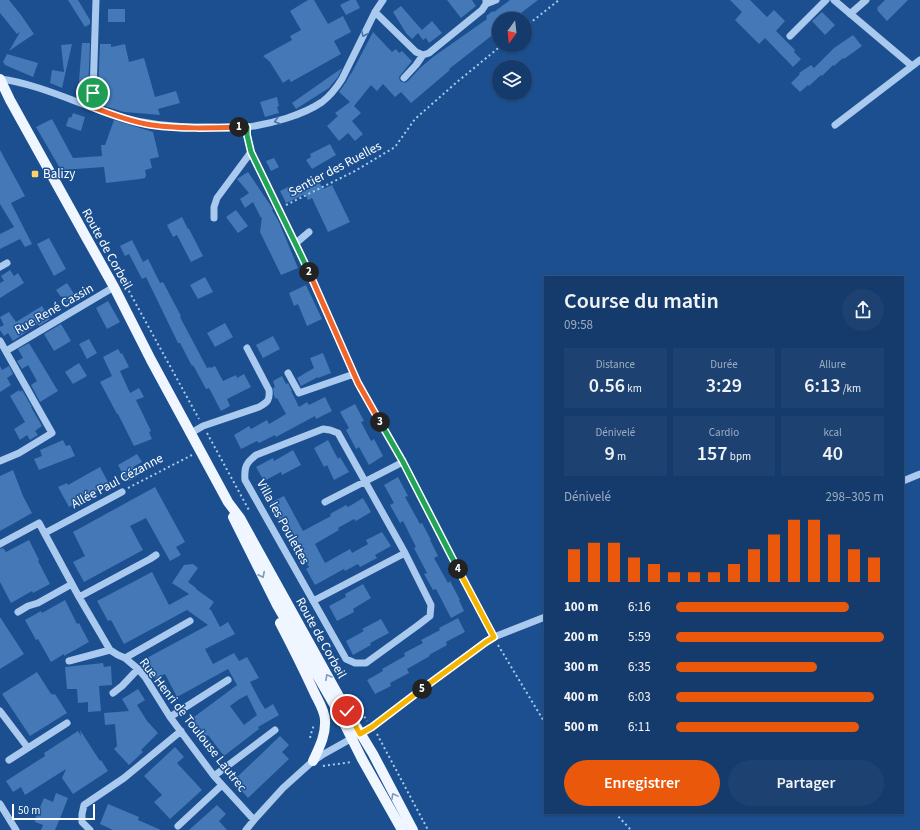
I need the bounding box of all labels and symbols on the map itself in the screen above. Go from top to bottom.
north arrow [492,12,532,52]
one-way arrow [361,30,369,37]
pin [76,76,110,110]
one-way arrow [274,116,281,125]
pin: 1 [229,117,249,137]
street label: Sentier des Ruelles [285,137,385,201]
place label: Balizy [43,165,75,183]
marker: Balizy [30,169,40,179]
street label: Route de Corbeil [77,205,137,293]
pin: 2 [299,262,319,282]
street label: Rue René Cassin [11,279,97,339]
pin: 3 [370,412,390,432]
street label: Allée Paul Cézanne [68,449,166,513]
street label: Villa les Poulettes [252,476,314,568]
pin: 4 [448,559,468,579]
one-way arrow [257,571,264,578]
street label: Route de Corbeil [291,594,351,682]
street label: Rue Henri de Toulouse Lautrec [135,654,251,796]
one-way arrow [326,674,333,681]
pin: 5 [412,679,432,699]
pin [330,694,364,728]
one-way arrow [392,792,399,800]
scale bar [12,802,95,821]

